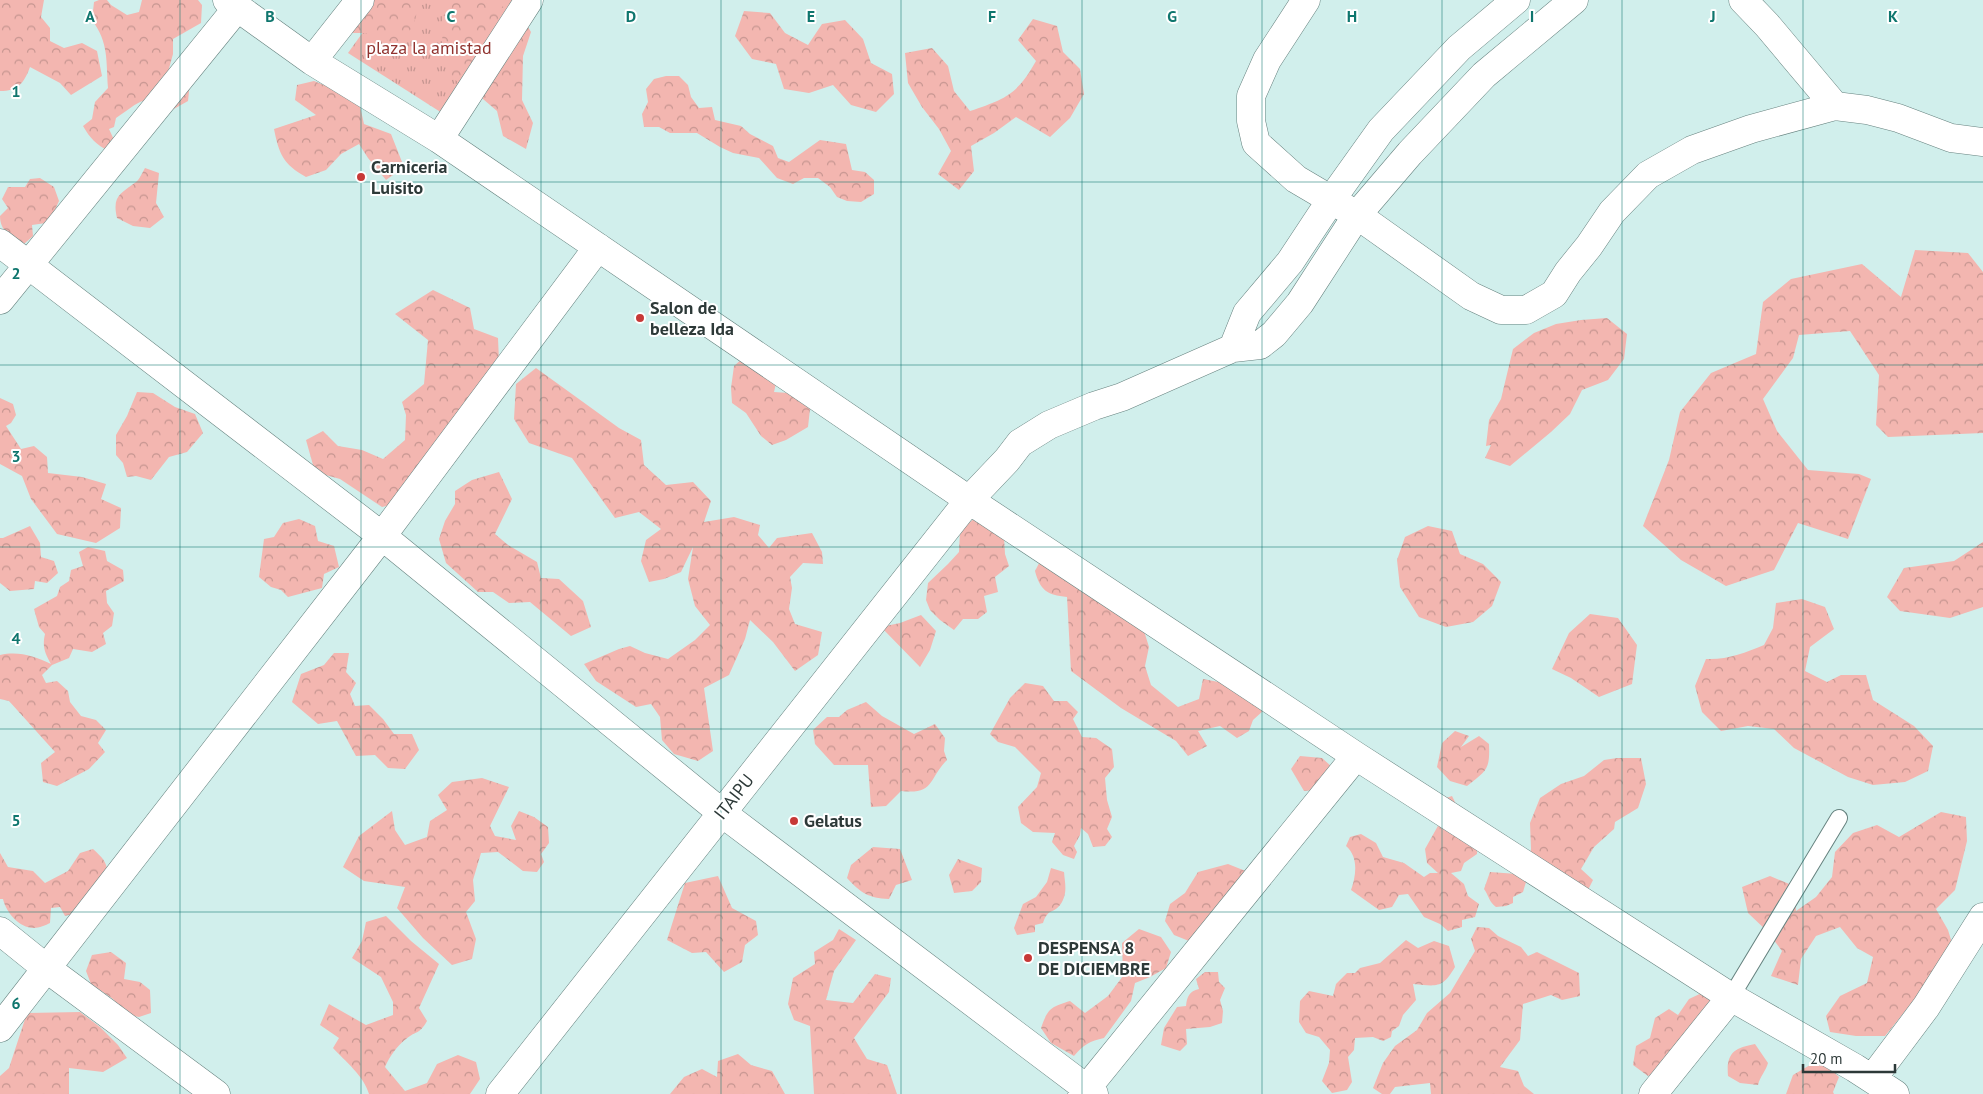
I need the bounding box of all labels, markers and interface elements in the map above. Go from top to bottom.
text: A [85,6,95,26]
text: B [265,6,275,26]
text: C [447,6,456,26]
text: D [626,6,636,26]
text: E [807,6,815,26]
text: F [988,6,996,26]
text: G [1167,6,1177,26]
text: H [1347,6,1357,26]
text: I [1530,6,1534,26]
text: J [1709,6,1716,26]
text: K [1888,6,1898,26]
park label: plaza la amistad [366,36,492,59]
text: 1 [11,81,21,101]
place label: Carniceria Luisito [371,155,448,199]
marker: Carniceria Luisito [355,171,367,183]
text: 2 [11,263,21,283]
place label: Salon de belleza Ida [650,296,734,340]
marker: Salon de belleza Ida [634,312,646,324]
text: 3 [11,446,21,466]
text: 4 [11,628,21,648]
street label: ITAIPU [709,769,759,824]
place label: Gelatus [804,809,862,832]
text: 5 [11,810,21,830]
marker: Gelatus [788,815,800,827]
place label: DESPENSA 8 DE DICIEMBRE [1038,936,1150,980]
marker: DESPENSA 8 DE DICIEMBRE [1022,952,1034,964]
text: 6 [11,993,21,1013]
scale bar [1803,1042,1896,1074]
text: 20 m [1810,1049,1843,1068]

